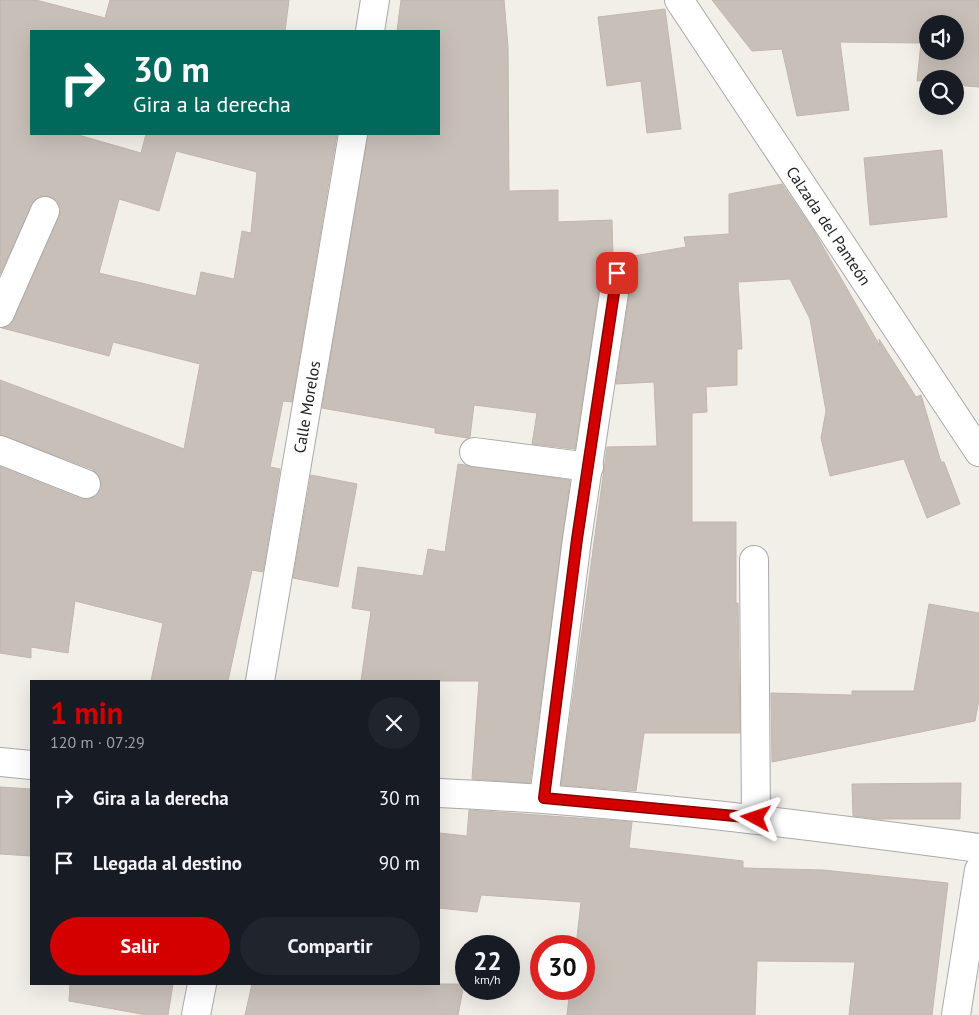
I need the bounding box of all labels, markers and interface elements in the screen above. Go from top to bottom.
map controls [919,15,964,115]
button: sound [919,15,964,60]
text: 30 m [133,46,210,92]
icon: right [50,50,115,115]
button: search [919,70,964,115]
text: Gira a la derecha [133,90,291,118]
street label: Calzada del Panteón [782,162,876,289]
pin [596,252,638,294]
icon: arrive [603,259,631,287]
street label: Calle Morelos [289,359,324,455]
text: 1 min [50,693,123,732]
button: close [368,697,420,749]
text: 120 m · 07:29 [50,732,145,752]
icon: right [50,784,78,812]
text: Gira a la derecha [93,786,229,810]
text: 30 m [379,786,420,810]
position arrow [729,791,781,843]
icon: arrive [50,849,78,877]
text: Llegada al destino [93,851,242,875]
text: 90 m [379,851,420,875]
button: Salir [50,917,230,975]
button: Compartir [240,917,420,975]
speed limit sign: 30 [530,935,595,1000]
text: 22 [473,945,502,977]
text: km/h [474,972,501,987]

